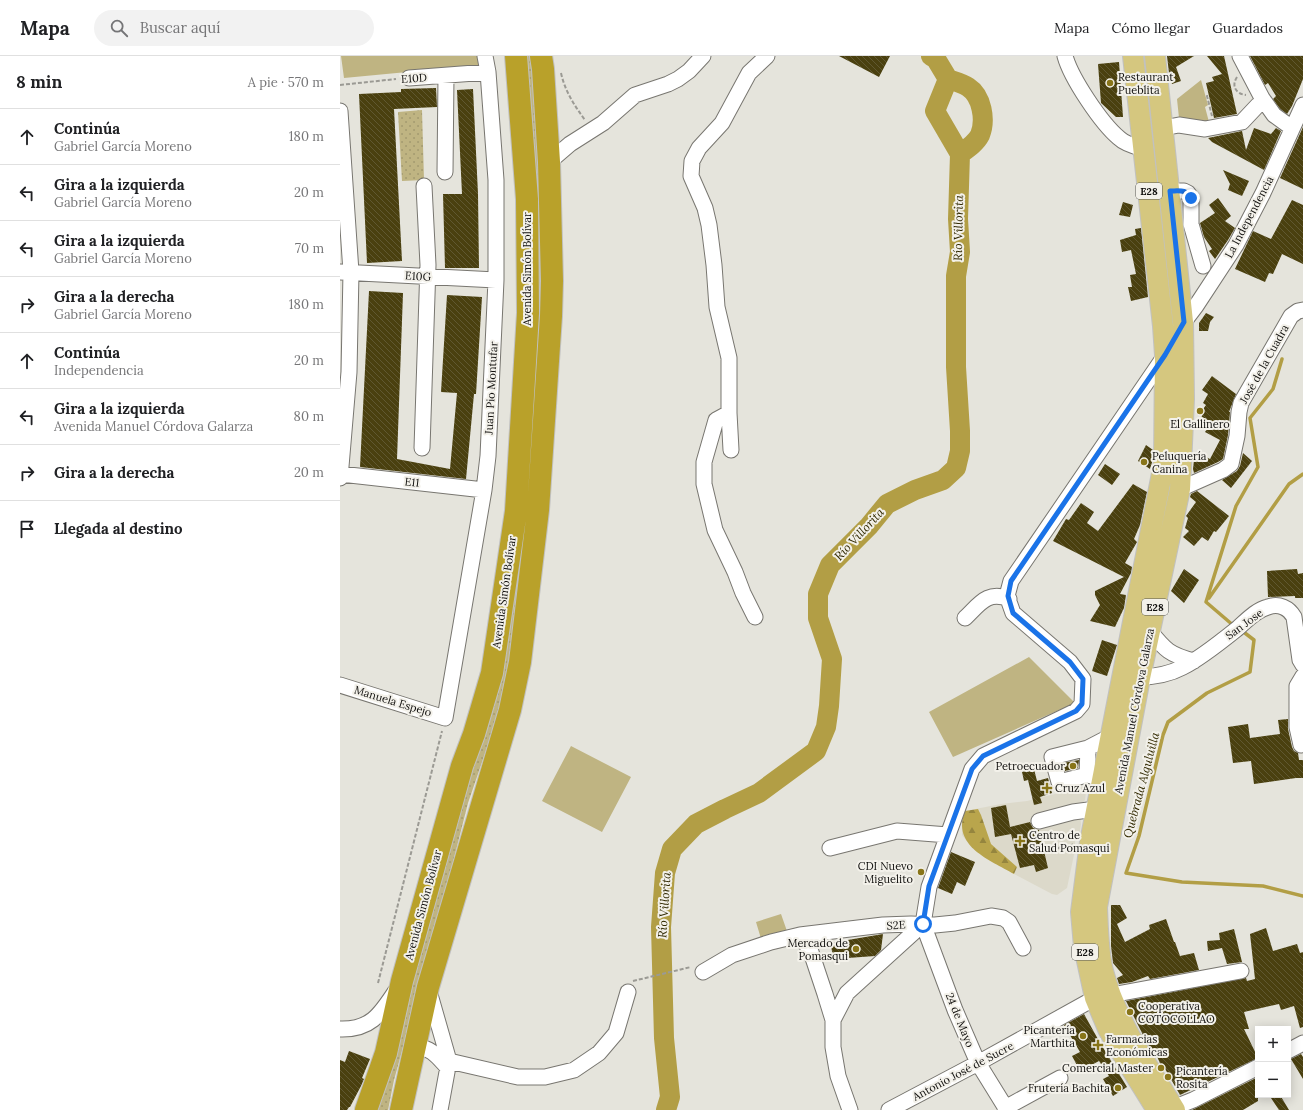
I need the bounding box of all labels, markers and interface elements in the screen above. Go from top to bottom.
search box [94,10,374,46]
text: Mapa [20,16,70,40]
icon: search [108,17,130,39]
text: Buscar aquí [140,18,220,37]
text: Mapa [1054,19,1090,37]
text: Cómo llegar [1112,19,1190,37]
text: Guardados [1212,19,1283,37]
street label: E10D [401,70,427,86]
place label: Restaurant Pueblita [1118,70,1174,97]
text: 8 min [16,71,62,93]
text: A pie · 570 m [248,74,324,91]
marker: Restaurant Pueblita [1105,78,1115,88]
text: Continúa [54,119,120,138]
icon: ahead [16,126,38,148]
text: 180 m [289,128,324,145]
text: Gabriel García Moreno [54,138,192,155]
street label: La Independencia [1221,173,1277,260]
text: Gira a la izquierda [54,175,185,194]
icon: left [16,182,38,204]
road number: E28 [1136,183,1162,199]
text: 20 m [294,184,324,201]
route end [1182,189,1200,207]
text: Gabriel García Moreno [54,194,192,211]
water label: Río Villorita [950,195,966,261]
street label: Avenida Simón Bolívar [520,212,534,327]
text: Gira a la izquierda [54,231,185,250]
icon: left [16,238,38,260]
text: 70 m [295,240,324,257]
text: Gabriel García Moreno [54,250,192,267]
street label: E10G [405,268,432,284]
text: Gira a la derecha [54,287,174,306]
icon: right [16,294,38,316]
text: 180 m [289,296,324,313]
text: Gabriel García Moreno [54,306,192,323]
street label: José de la Cuadra [1236,322,1292,407]
street label: Juan Pio Montufar [482,341,500,436]
text: Continúa [54,343,120,362]
icon: ahead [16,350,38,372]
text: 20 m [294,352,324,369]
text: Independencia [54,362,144,379]
text: Gira a la izquierda [54,399,185,418]
icon: left [16,406,38,428]
marker: El Gallinero [1195,406,1205,416]
text: 80 m [294,408,324,425]
place label: El Gallinero [1170,417,1230,431]
text: Avenida Manuel Córdova Galarza [54,418,253,435]
place label: Peluquería Canina [1152,449,1207,476]
marker: Peluquería Canina [1139,457,1149,467]
icon: right [16,462,38,484]
text: Gira a la derecha [54,463,174,482]
text: 20 m [294,464,324,481]
street label: E11 [404,474,420,490]
water label: Río Villorita [831,504,887,563]
icon: arrive [16,518,38,540]
text: Llegada al destino [54,519,183,538]
street label: Avenida Simón Bolívar [489,535,519,650]
road number: E28 [1142,599,1168,615]
street label: San Jose [1222,606,1266,642]
street label: Avenida Manuel Córdova Galarza [1111,627,1157,796]
street label: Manuela Espejo [353,683,433,719]
water label: Quebrada Alguluilla [1120,730,1162,839]
place label: Petroecuador [995,759,1065,773]
marker: Petroecuador [1068,761,1078,771]
place label: Cruz Azul [1055,781,1105,795]
marker: Cruz Azul [1042,783,1052,793]
place label: Centro de Salud Pomasqui [1029,828,1110,855]
marker: Centro de Salud Pomasqui [1014,835,1026,847]
street label: Avenida Simón Bolívar [401,848,444,963]
place label: CDI Nuevo Miguelito [858,859,913,886]
marker: CDI Nuevo Miguelito [916,867,926,877]
water label: Río Villorita [654,871,674,938]
route start [914,915,932,933]
street label: S2E [886,917,906,933]
place label: Mercado de Pomasqui [787,936,848,963]
marker: Mercado de Pomasqui [851,944,861,954]
road number: E28 [1072,944,1098,960]
street label: 24 de Mayo [943,991,977,1049]
place label: Cooperativa COTOCOLLAO [1138,999,1215,1026]
marker: Cooperativa COTOCOLLAO [1125,1007,1135,1017]
place label: Picantería Marthita [1023,1023,1075,1050]
map controls [1255,1026,1291,1098]
button: + [1255,1026,1291,1062]
marker: Picantería Marthita [1078,1031,1088,1041]
place label: Farmacias Económicas [1106,1032,1168,1059]
street label: Antonio José de Sucre [909,1038,1016,1104]
marker: Farmacias Económicas [1093,1040,1103,1050]
place label: Comercial Master [1062,1061,1153,1075]
button: − [1255,1062,1291,1098]
marker: Comercial Master [1156,1063,1166,1073]
place label: Picantería Rosita [1176,1064,1228,1091]
marker: Picantería Rosita [1163,1072,1173,1082]
place label: Frutería Bachita [1028,1081,1110,1095]
marker: Frutería Bachita [1113,1083,1123,1093]

